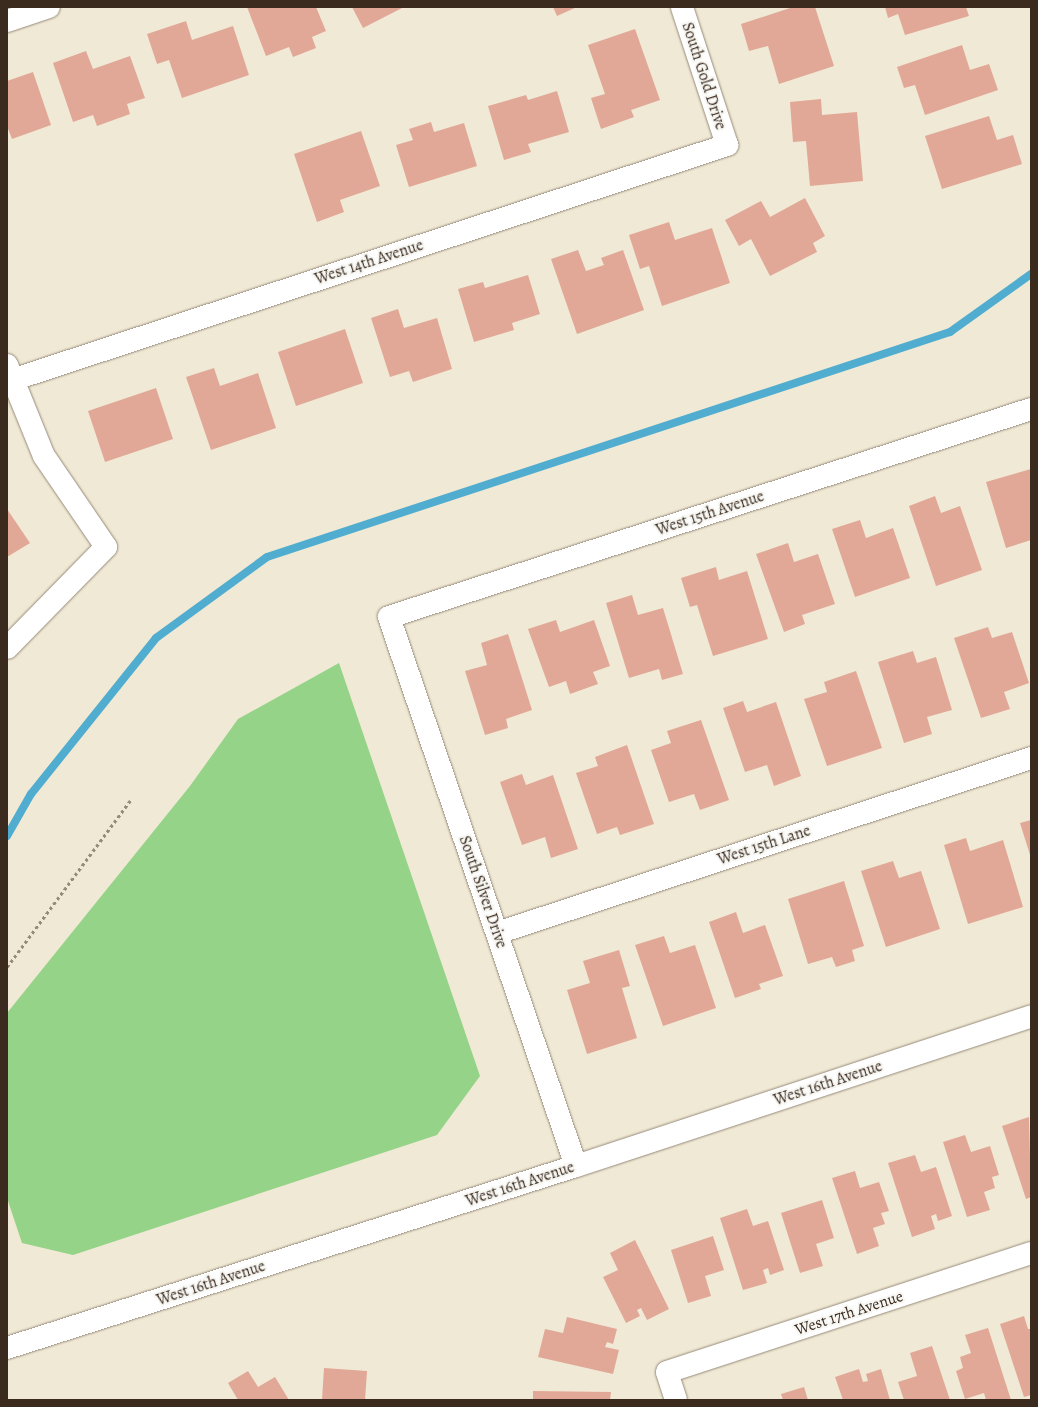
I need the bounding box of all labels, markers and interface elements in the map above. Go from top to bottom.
street label: South Gold Drive [678,20,730,132]
street label: West 14th Avenue [312,235,426,289]
street label: West 15th Avenue [653,486,767,540]
street label: West 15th Lane [715,821,813,869]
street label: South Silver Drive [455,833,511,951]
street label: West 16th Avenue [771,1056,885,1110]
street label: West 16th Avenue [463,1157,577,1211]
street label: West 16th Avenue [154,1256,268,1310]
street label: West 17th Avenue [792,1286,906,1340]

